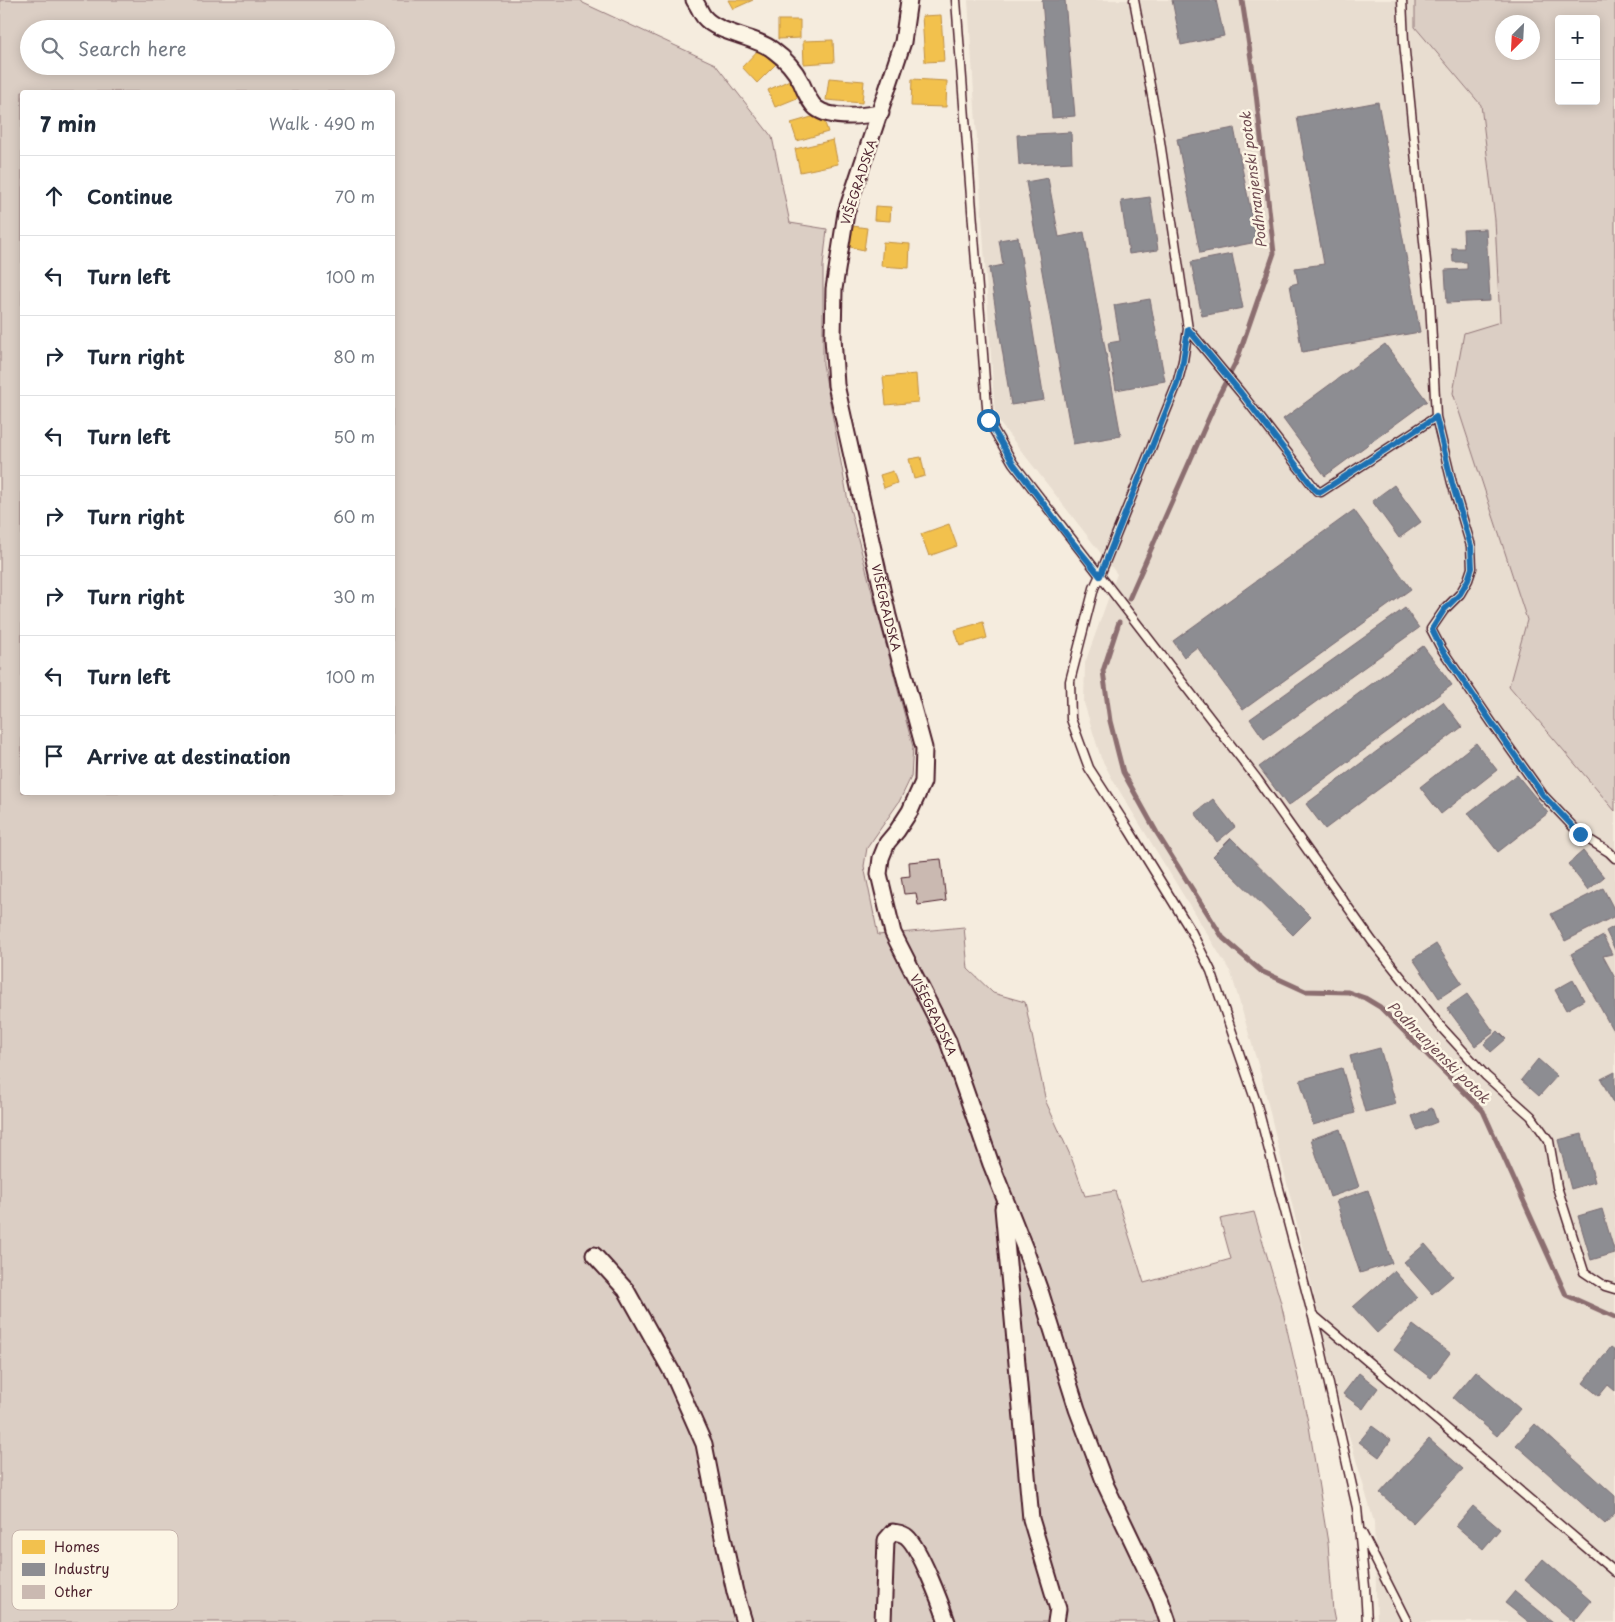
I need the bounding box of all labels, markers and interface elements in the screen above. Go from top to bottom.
north arrow [1495,15,1540,60]
map controls [1555,15,1600,105]
button: + [1555,15,1600,60]
search box [20,20,395,75]
icon: search [38,34,66,62]
text: Search here [78,34,187,62]
button: − [1555,60,1600,105]
text: 7 min [40,107,96,139]
water label: Podhranjenski potok [1234,110,1272,249]
text: Walk · 490 m [269,111,375,135]
street label: VIŠEGRADSKA [836,137,880,227]
icon: ahead [40,182,68,210]
text: Continue [87,182,173,210]
text: 70 m [335,184,375,208]
icon: left [40,262,68,290]
text: Turn left [87,262,171,290]
text: 100 m [326,264,375,288]
icon: right [40,342,68,370]
text: Turn right [87,342,185,370]
text: 80 m [333,344,375,368]
route start [977,409,1000,432]
icon: left [40,422,68,450]
text: Turn left [87,422,171,450]
text: 50 m [334,424,375,448]
icon: right [40,502,68,530]
text: Turn right [87,502,185,530]
text: 60 m [333,504,375,528]
street label: VIŠEGRADSKA [868,562,906,653]
icon: right [40,582,68,610]
text: Turn right [87,582,185,610]
text: 30 m [333,584,375,608]
icon: left [40,662,68,690]
text: Turn left [87,662,171,690]
text: 100 m [326,664,375,688]
icon: arrive [40,742,68,770]
text: Arrive at destination [87,742,291,770]
route end [1569,823,1592,846]
street label: VIŠEGRADSKA [906,971,961,1058]
water label: Podhranjenski potok [1383,996,1495,1108]
legend [12,1530,178,1610]
text: Homes [54,1536,100,1557]
text: Industry [54,1558,109,1579]
text: Other [54,1581,93,1602]

